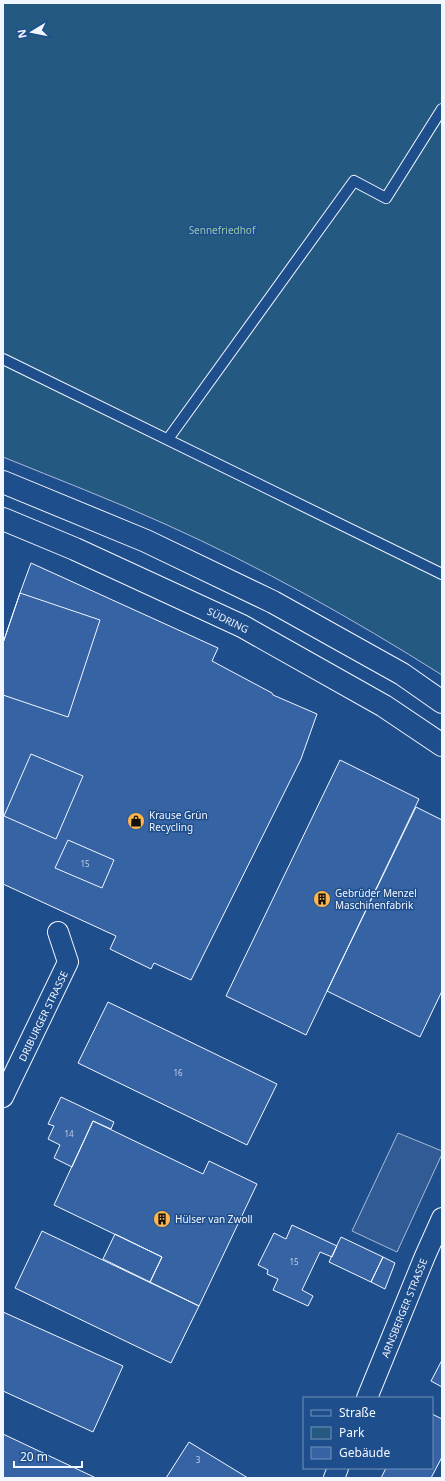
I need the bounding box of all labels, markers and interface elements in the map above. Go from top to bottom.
north arrow [12,12,52,52]
text: N [13,28,30,40]
park label: Sennefriedhof [189,223,256,237]
street label: SÜDRING [205,604,251,636]
place label: Krause Grün Recycling [149,808,208,834]
shop icon: Krause Grün Recycling [126,811,146,831]
house number: 15 [80,858,90,869]
place label: Gebrüder Menzel Maschinenfabrik [335,886,417,912]
building icon: Gebrüder Menzel Maschinenfabrik [312,889,332,909]
street label: DRIBURGER STRASSE [15,969,71,1063]
house number: 16 [173,1067,183,1078]
house number: 14 [64,1128,74,1139]
building icon: Hülser van Zwoll [152,1209,172,1229]
place label: Hülser van Zwoll [175,1212,253,1226]
house number: 15 [289,1256,299,1267]
street label: ARNSBERGER STRASSE [378,1256,430,1360]
legend [303,1397,433,1469]
text: Straße [339,1404,376,1421]
text: Park [339,1424,365,1441]
scale bar [14,1443,82,1469]
text: Gebäude [339,1444,390,1461]
text: 20 m [20,1448,48,1465]
house number: 3 [196,1454,201,1465]

